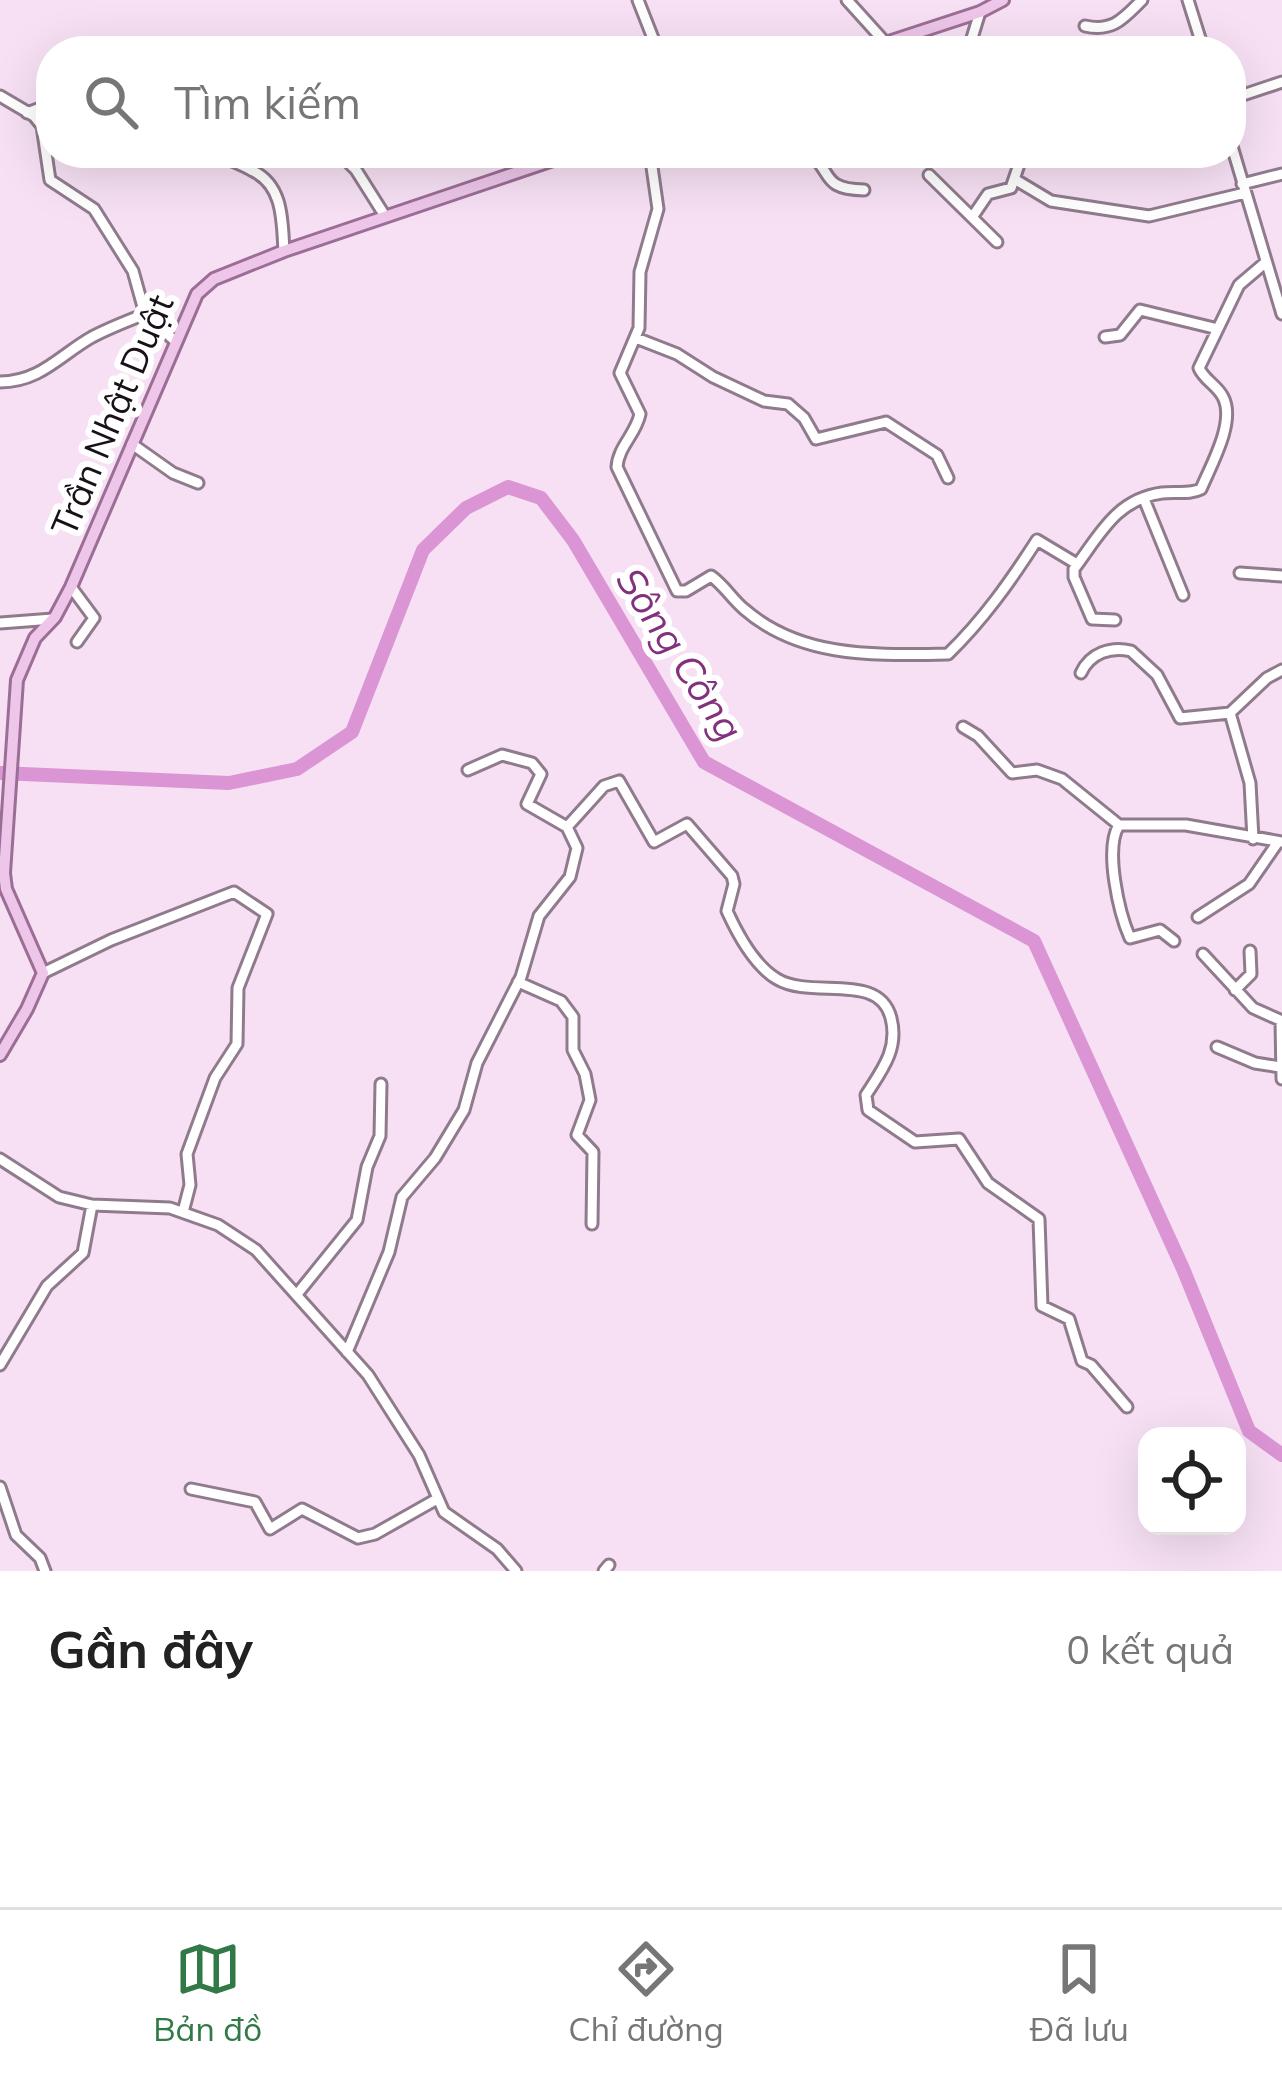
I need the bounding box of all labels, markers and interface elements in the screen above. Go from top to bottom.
search box [36,36,1246,168]
icon: search [78,69,144,135]
text: Tìm kiếm [174,74,361,130]
street label: Trần Nhật Duật [41,287,183,542]
water label: Sông Công [606,558,755,750]
map controls [1138,1427,1246,1535]
button: locate [1138,1427,1246,1535]
text: Gần đây [48,1617,253,1681]
text: 0 kết quả [1066,1625,1234,1674]
tab: Bản đồ [153,1936,262,2049]
tab: Chỉ đường [568,1936,724,2049]
tab: Đã lưu [1030,1936,1129,2049]

